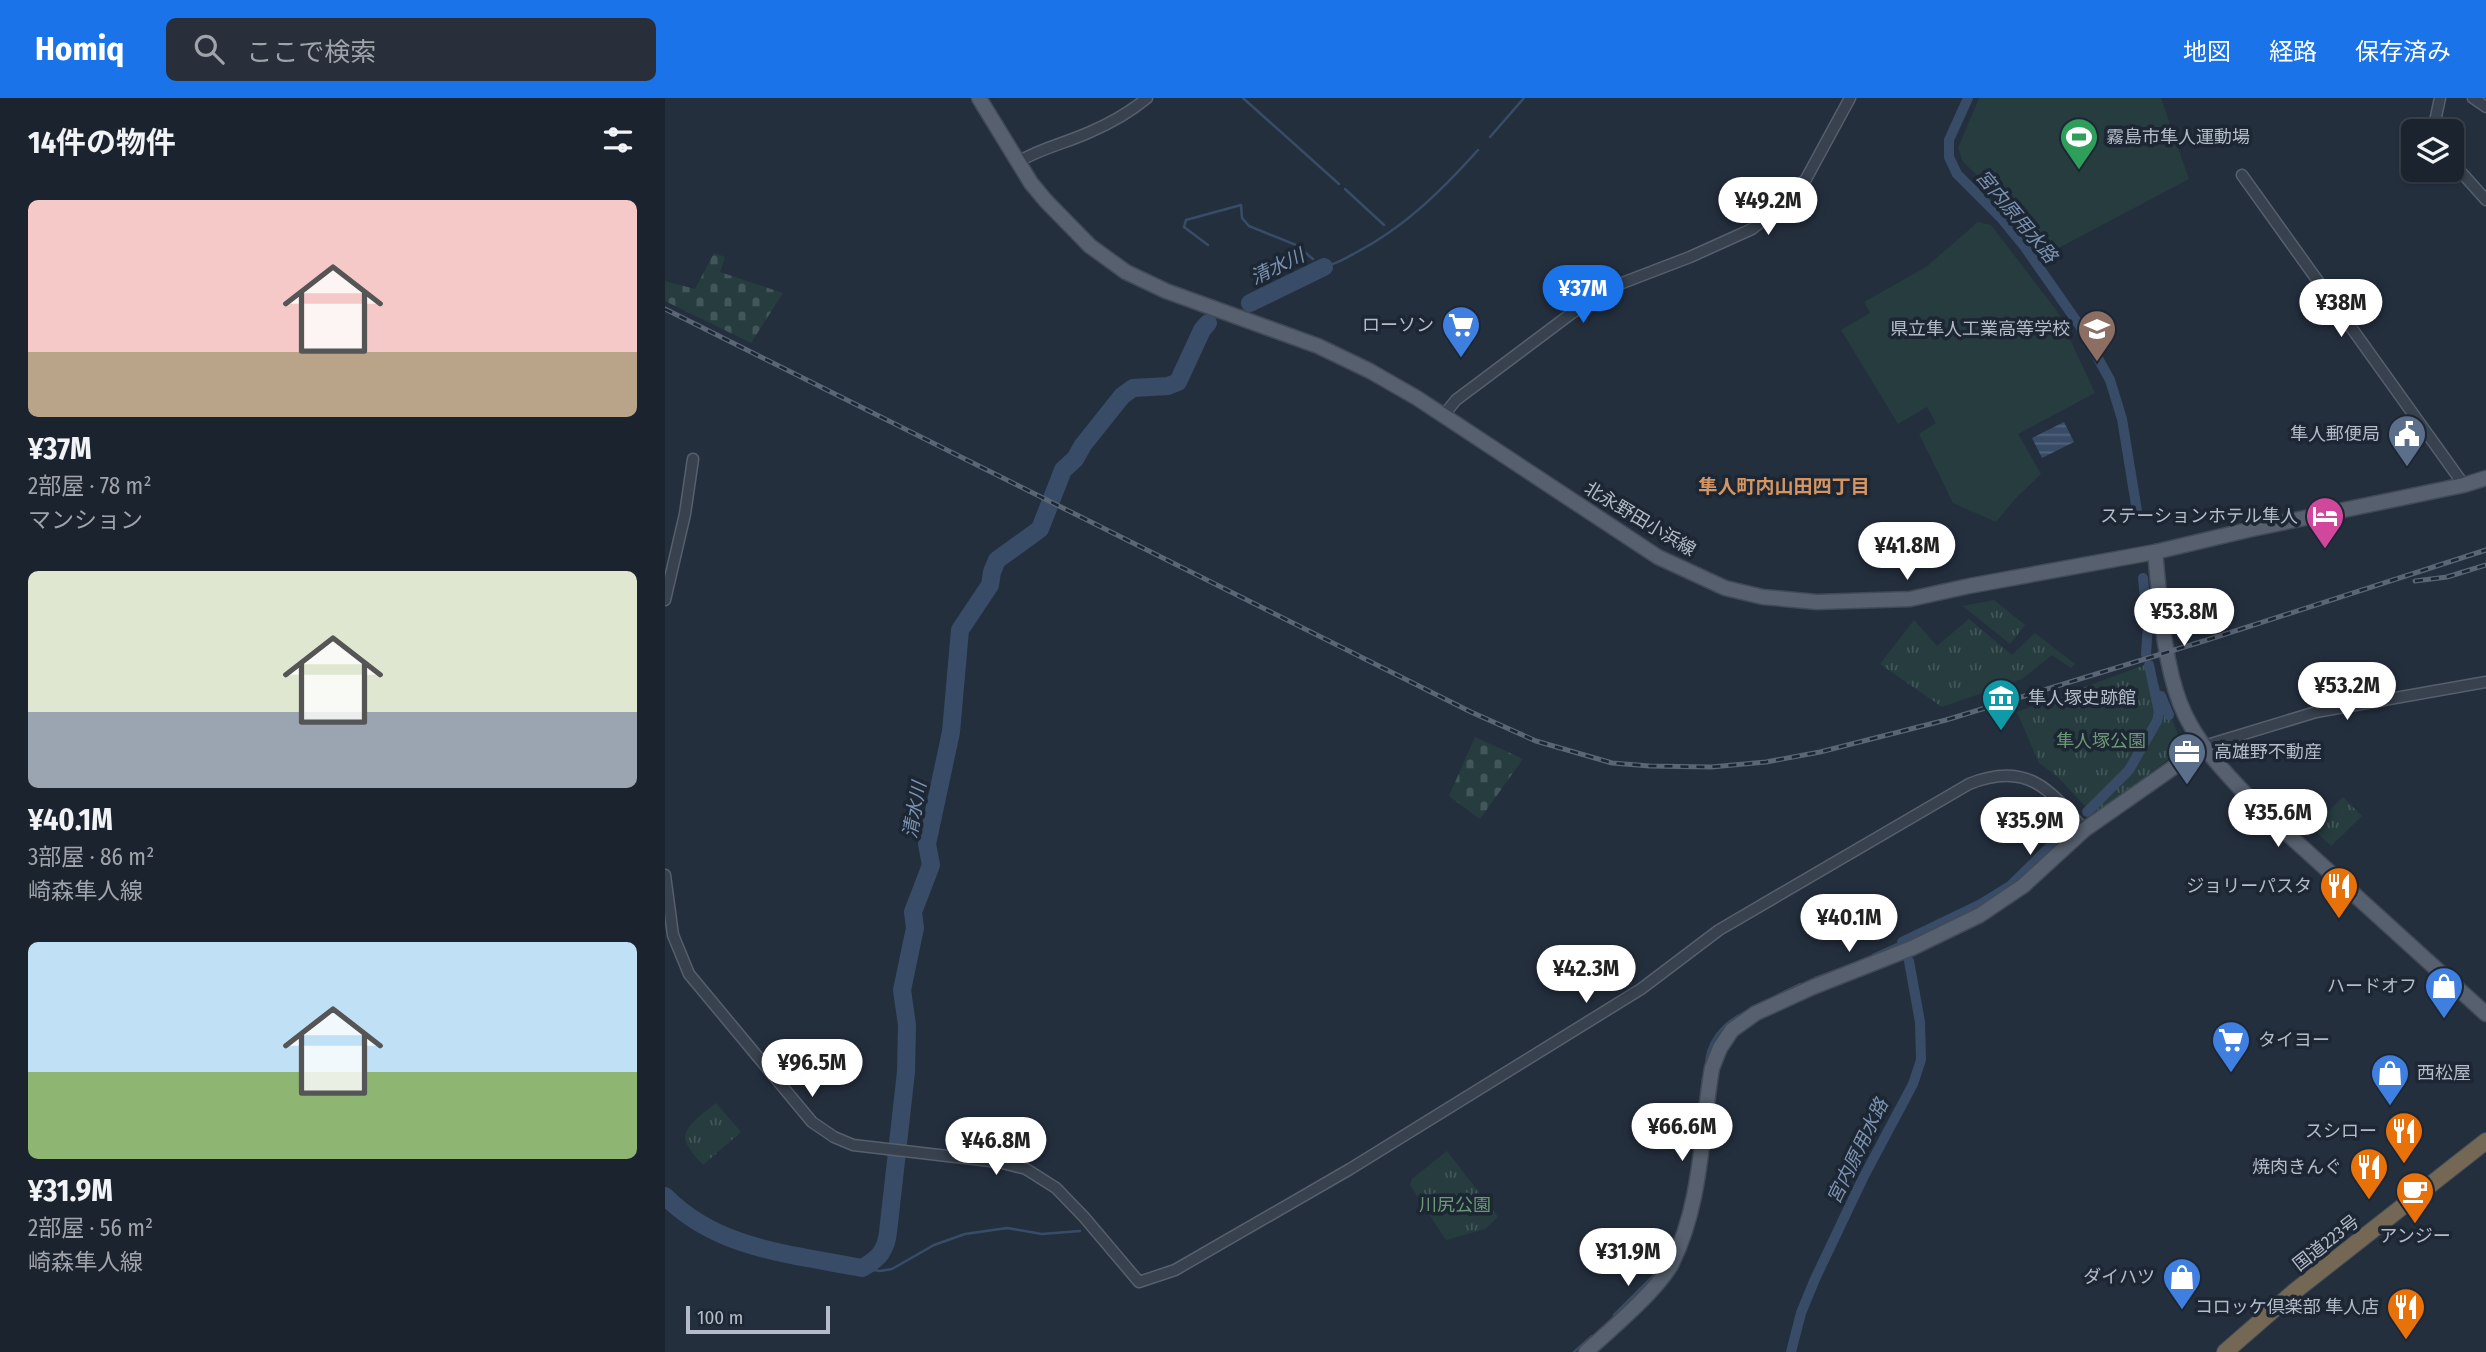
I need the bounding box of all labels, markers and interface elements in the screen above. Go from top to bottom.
search box [166,18,656,81]
text: Homiq [35,29,124,69]
icon: search [190,30,228,68]
text: ここで検索 [246,37,376,68]
text: 地図 [2183,38,2231,66]
text: 経路 [2269,38,2317,66]
text: 保存済み [2355,38,2451,66]
sports icon: 霧島市隼人運動場 [2058,116,2100,171]
map controls [2401,119,2464,182]
button: layers [2401,119,2464,182]
icon: filters [599,121,637,159]
text: 14件の物件 [28,125,176,161]
place label: 霧島市隼人運動場 [2106,126,2250,148]
water label: 宮内原用水路 [1971,165,2063,269]
pin: ¥49.2M [1711,178,1825,237]
text: ¥49.2M [1734,186,1802,214]
water label: 清水川 [1247,243,1310,289]
icon: home [270,246,396,372]
pin: ¥37M [1542,266,1624,325]
text: ¥37M [1559,274,1607,302]
pin: ¥38M [2300,280,2382,339]
text: ¥38M [2315,288,2367,316]
supermarket icon: ローソン [1440,304,1482,359]
school or university icon: 県立隼人工業高等学校 [2076,308,2118,363]
place label: ローソン [1362,314,1434,336]
place label: 県立隼人工業高等学校 [1890,318,2070,340]
public building icon: 隼人郵便局 [2386,413,2428,468]
place label: 隼人郵便局 [2290,423,2380,445]
text: ¥37M [28,431,92,467]
text: 2部屋 · 78 m² [28,472,152,500]
district label: 隼人町内山田四丁目 [1698,475,1870,498]
street label: 北永野田小浜線 [1580,477,1700,561]
hotel icon: ステーションホテル隼人 [2304,495,2346,550]
place label: ステーションホテル隼人 [2100,505,2298,527]
text: マンション [28,506,143,534]
pin: ¥41.8M [1850,522,1964,582]
text: ¥41.8M [1874,531,1940,559]
pin: ¥53.8M [2127,588,2241,648]
text: ¥53.8M [2150,597,2218,625]
icon: home [270,617,396,743]
pin: ¥53.2M [2290,662,2404,722]
text: ¥53.2M [2314,671,2380,699]
museum icon: 隼人塚史跡館 [1980,677,2022,732]
place label: 隼人塚史跡館 [2028,687,2136,709]
park label: 隼人塚公園 [2056,730,2146,752]
office icon: 高雄野不動産 [2166,731,2208,786]
place label: 高雄野不動産 [2214,741,2322,763]
water label: 清水川 [898,778,931,840]
pin: ¥35.6M [2221,790,2335,849]
pin: ¥35.9M [1973,798,2087,857]
text: ¥35.6M [2244,798,2312,826]
text: ¥40.1M [28,802,113,838]
text: ¥35.9M [1996,806,2064,834]
text: 3部屋 · 86 m² [28,843,154,871]
restaurant icon: ジョリーパスタ [2318,865,2360,920]
place label: ジョリーパスタ [2186,875,2312,897]
text: 崎森隼人線 [28,877,143,905]
pin: ¥40.1M [1792,894,1906,954]
text: ¥40.1M [1816,903,1882,931]
pin: ¥42.3M [1529,946,1643,1005]
text: ¥42.3M [1553,954,1619,982]
shop icon: ハードオフ [2423,965,2465,1020]
place label: ハードオフ [2327,975,2417,997]
icon: home [270,988,396,1114]
supermarket icon: タイヨー [2210,1019,2252,1074]
place label: タイヨー [2258,1029,2330,1051]
pin: ¥96.5M [755,1040,869,1099]
text: ¥96.5M [778,1048,846,1076]
shop icon: 西松屋 [2369,1052,2411,1107]
place label: 西松屋 [2417,1062,2471,1084]
water label: 宮内原用水路 [1822,1093,1894,1207]
pin: ¥66.6M [1625,1104,1739,1163]
restaurant icon: スシロー [2383,1110,2425,1165]
text: ¥66.6M [1648,1112,1716,1140]
pin: ¥46.8M [939,1118,1053,1177]
place label: スシロー [2305,1120,2377,1142]
text: ¥46.8M [961,1126,1031,1154]
restaurant icon: 焼肉きんぐ [2348,1146,2390,1201]
place label: 焼肉きんぐ [2252,1156,2342,1178]
cafe icon: アンジー [2394,1170,2436,1225]
text: ¥31.9M [28,1173,113,1209]
park label: 川尻公園 [1419,1194,1491,1216]
street label: 国道223号 [2289,1210,2363,1276]
text: 2部屋 · 56 m² [28,1214,153,1242]
place label: アンジー [2379,1225,2451,1247]
pin: ¥31.9M [1571,1228,1685,1288]
text: ¥31.9M [1595,1237,1661,1265]
text: 崎森隼人線 [28,1248,143,1276]
shop icon: ダイハツ [2161,1256,2203,1311]
place label: ダイハツ [2083,1266,2155,1288]
restaurant icon: コロッケ倶楽部 隼人店 [2385,1286,2427,1341]
place label: コロッケ倶楽部 隼人店 [2195,1296,2379,1318]
scale bar [686,1303,829,1335]
text: 100 m [697,1306,743,1329]

